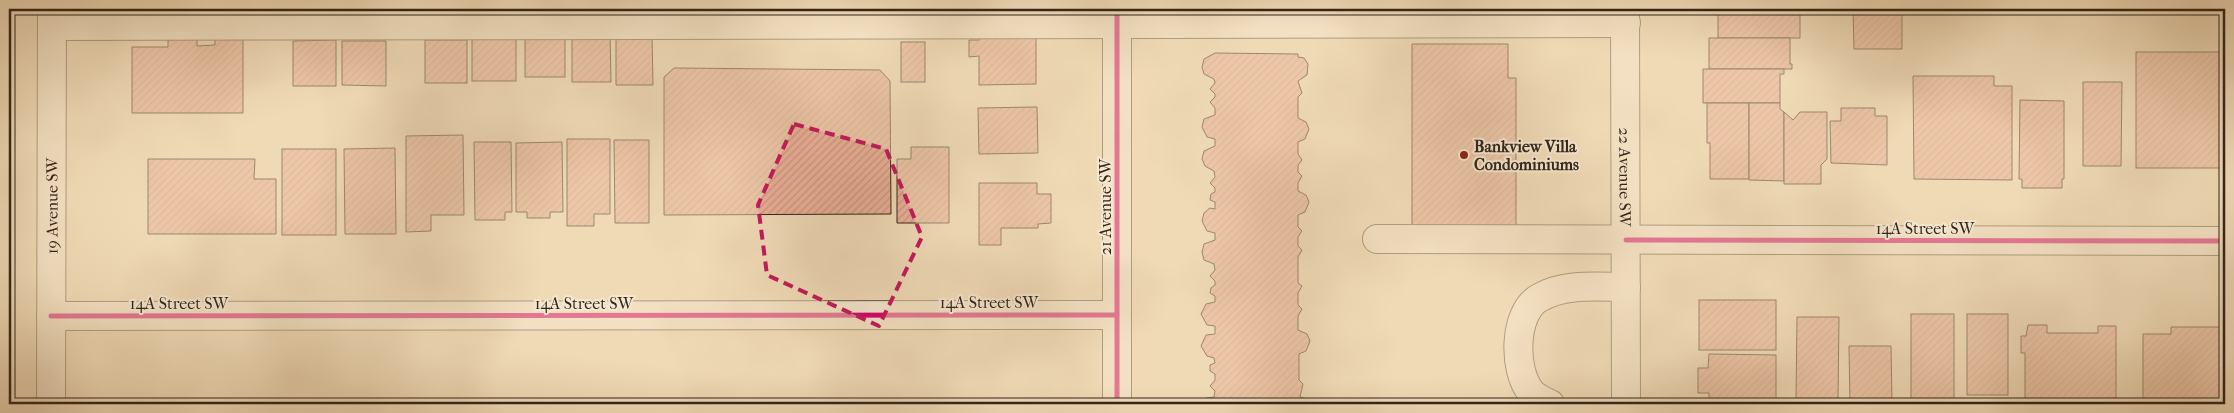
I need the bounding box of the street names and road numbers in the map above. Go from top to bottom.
street label: 22 Avenue SW [1616,127,1635,228]
street label: 19 Avenue SW [42,156,61,254]
street label: 21 Avenue SW [1096,158,1115,255]
street label: 14A Street SW [1876,219,1976,238]
street label: 14A Street SW [940,293,1040,312]
street label: 14A Street SW [130,294,230,313]
street label: 14A Street SW [535,294,635,313]

